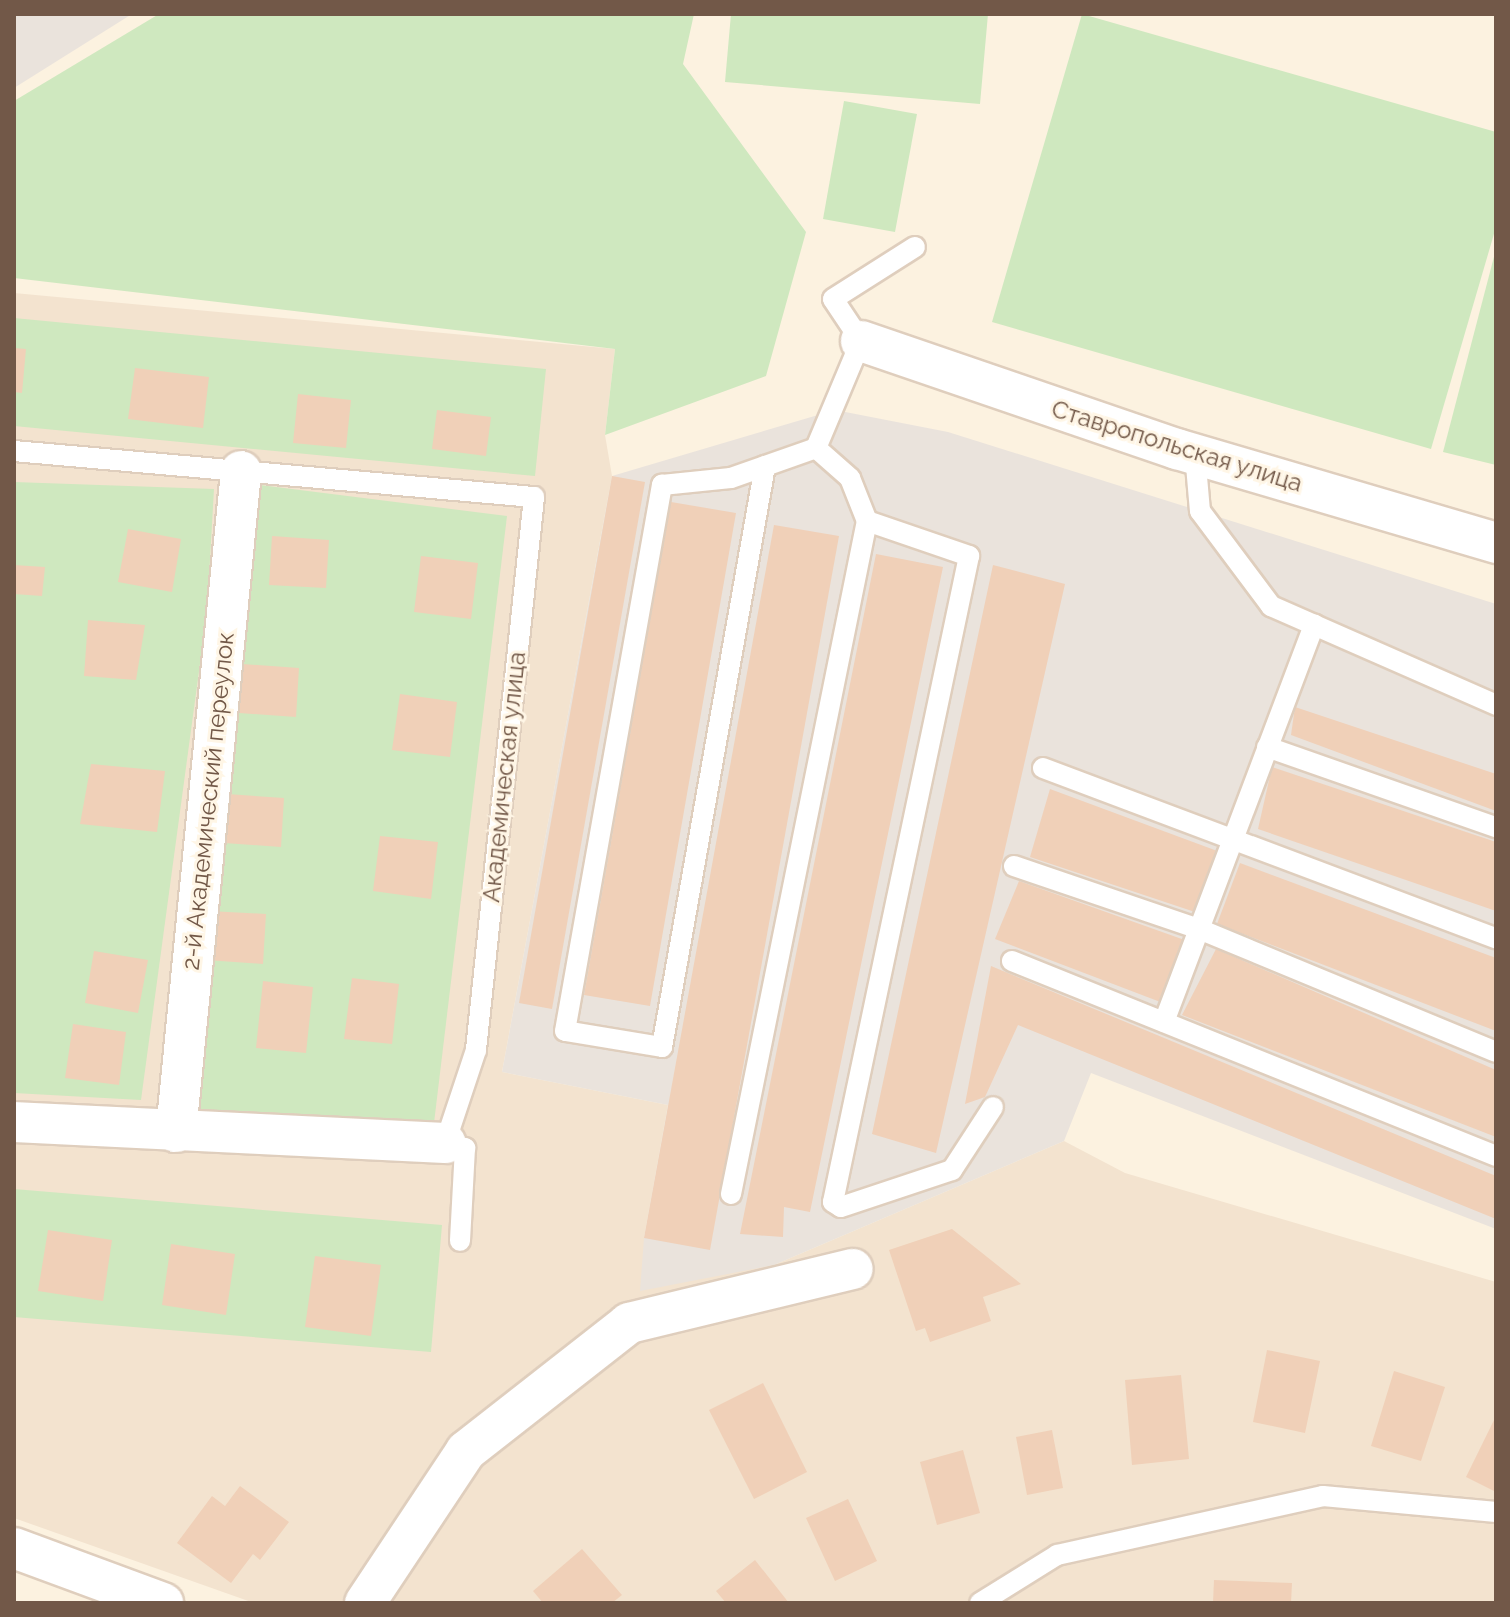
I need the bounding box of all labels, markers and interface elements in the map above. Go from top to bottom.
street label: Ставропольская улица [1048,394,1306,498]
street label: 2-й Академический переулок [176,630,240,972]
street label: Академическая улица [476,650,532,904]

